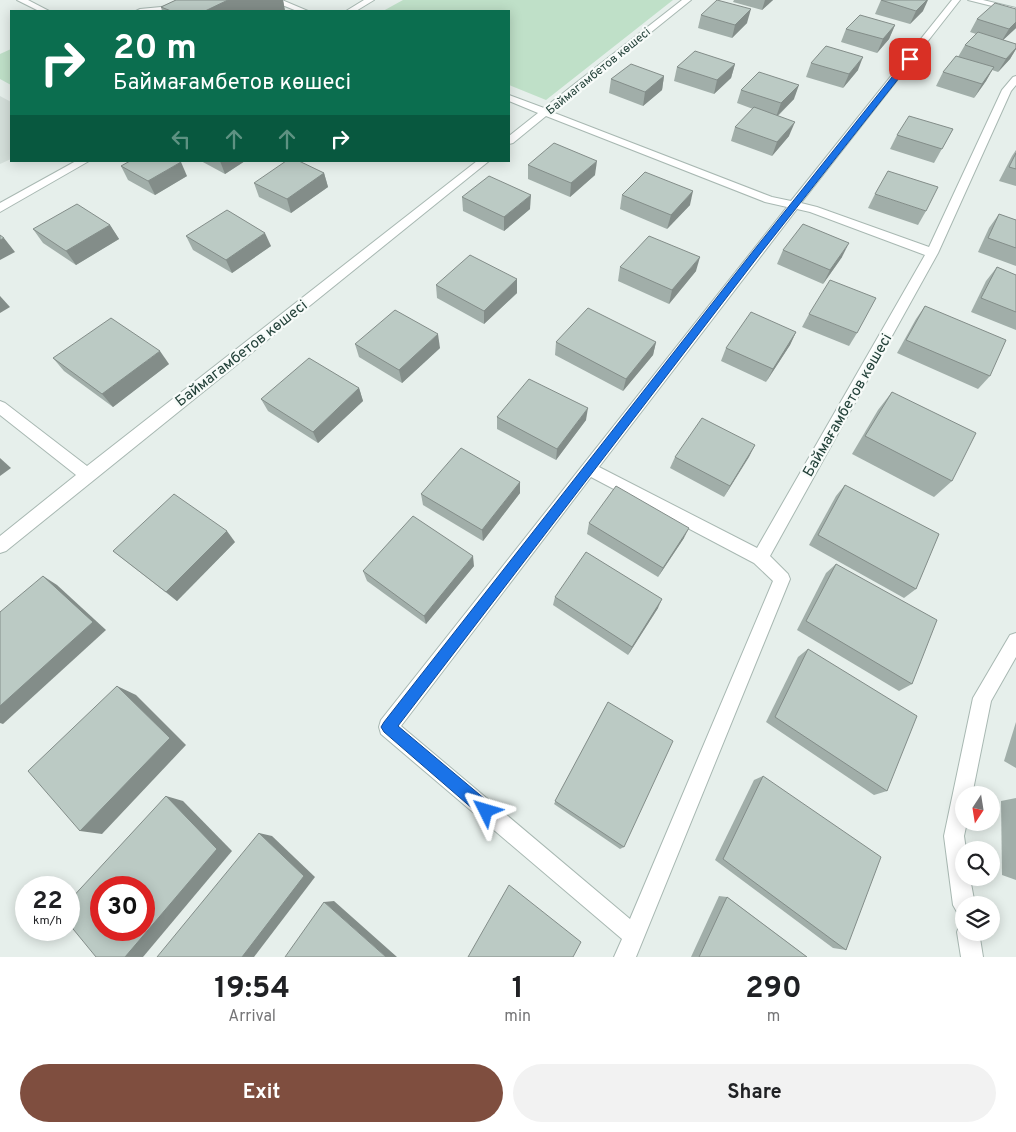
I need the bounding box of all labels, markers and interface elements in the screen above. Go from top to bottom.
street label: Баймагамбетов көшесі [543,25,654,119]
text: 20 m [113,27,197,71]
icon: right [30,30,95,95]
pin [889,38,931,80]
icon: arrive [896,45,924,73]
text: Баймағамбетов көшесі [113,70,351,97]
icon: left [167,125,195,153]
icon: ahead [220,125,248,153]
icon: ahead [273,125,301,153]
icon: right [326,125,354,153]
street label: Баймагамбетов көшесі [172,297,312,412]
street label: Баймағамбетов көшесі [799,331,897,481]
position arrow [459,784,511,836]
north arrow [955,786,1000,831]
map controls [955,786,1000,941]
button: search [955,841,1000,886]
speed limit sign: 30 [90,876,155,941]
text: 22 [32,886,63,918]
button: layers [955,896,1000,941]
text: km/h [33,913,62,929]
text: 19:54 [214,971,290,1008]
text: 1 [512,971,524,1008]
text: 290 [745,971,802,1008]
text: Arrival [228,1007,276,1027]
text: min [504,1007,531,1027]
text: m [767,1007,780,1027]
button: Exit [20,1064,503,1122]
button: Share [513,1064,996,1122]

